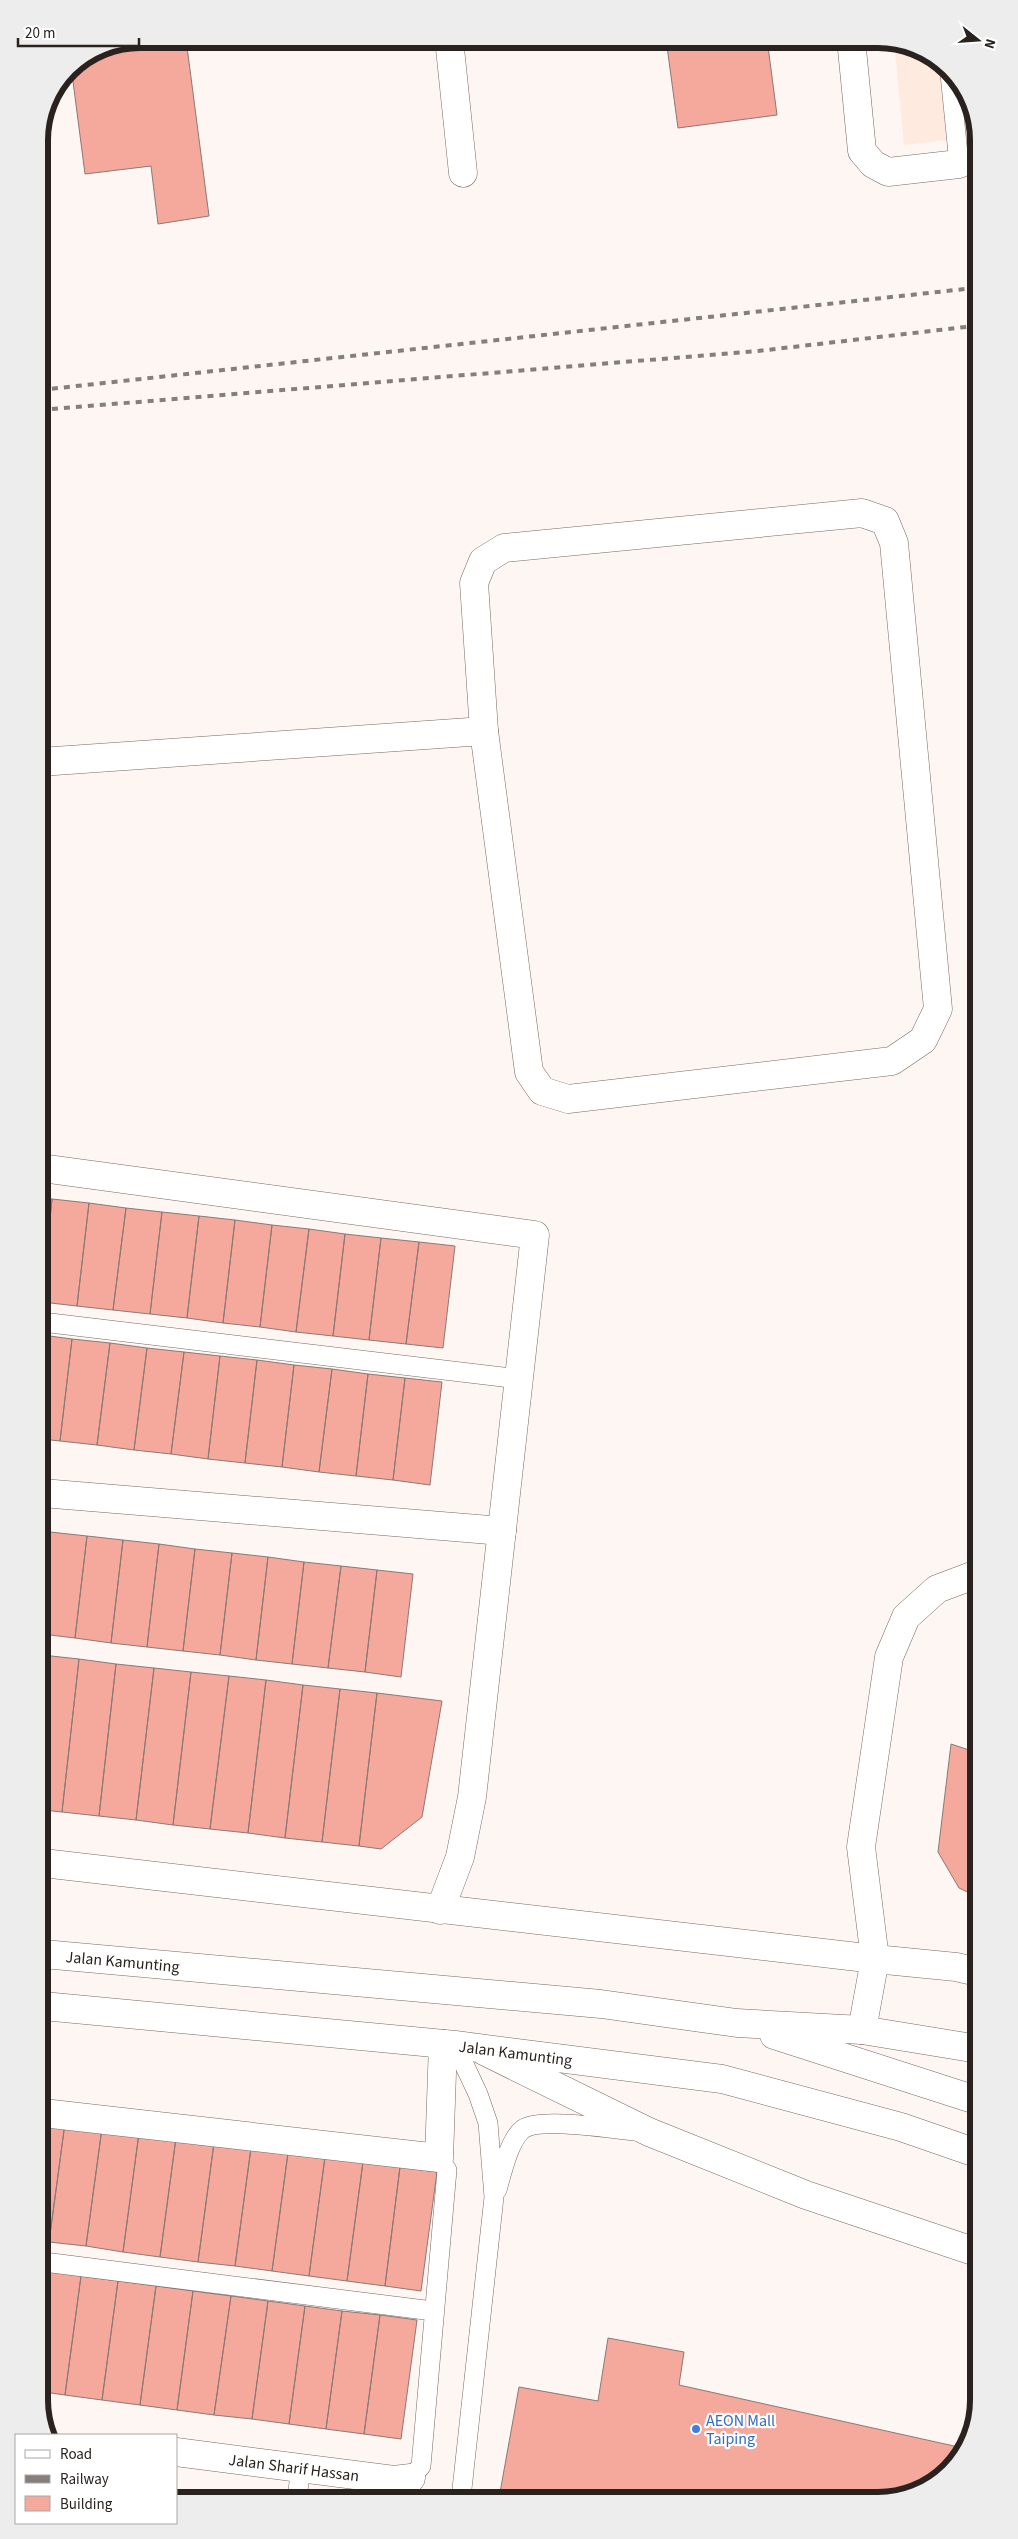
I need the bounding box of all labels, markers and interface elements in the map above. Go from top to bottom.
scale bar [18,15,139,47]
north arrow [953,15,1003,65]
text: 20 m [25,23,55,44]
text: N [979,36,1000,51]
street label: Jalan Kamunting [65,1946,180,1978]
street label: Jalan Kamunting [458,2036,574,2072]
place label: AEON Mall Taiping [706,2410,775,2450]
marker: AEON Mall Taiping [690,2423,702,2435]
legend [15,2434,178,2524]
text: Road [60,2444,92,2465]
street label: Jalan Sharif Hassan [227,2449,360,2487]
text: Railway [60,2469,109,2490]
text: Building [60,2494,113,2515]

